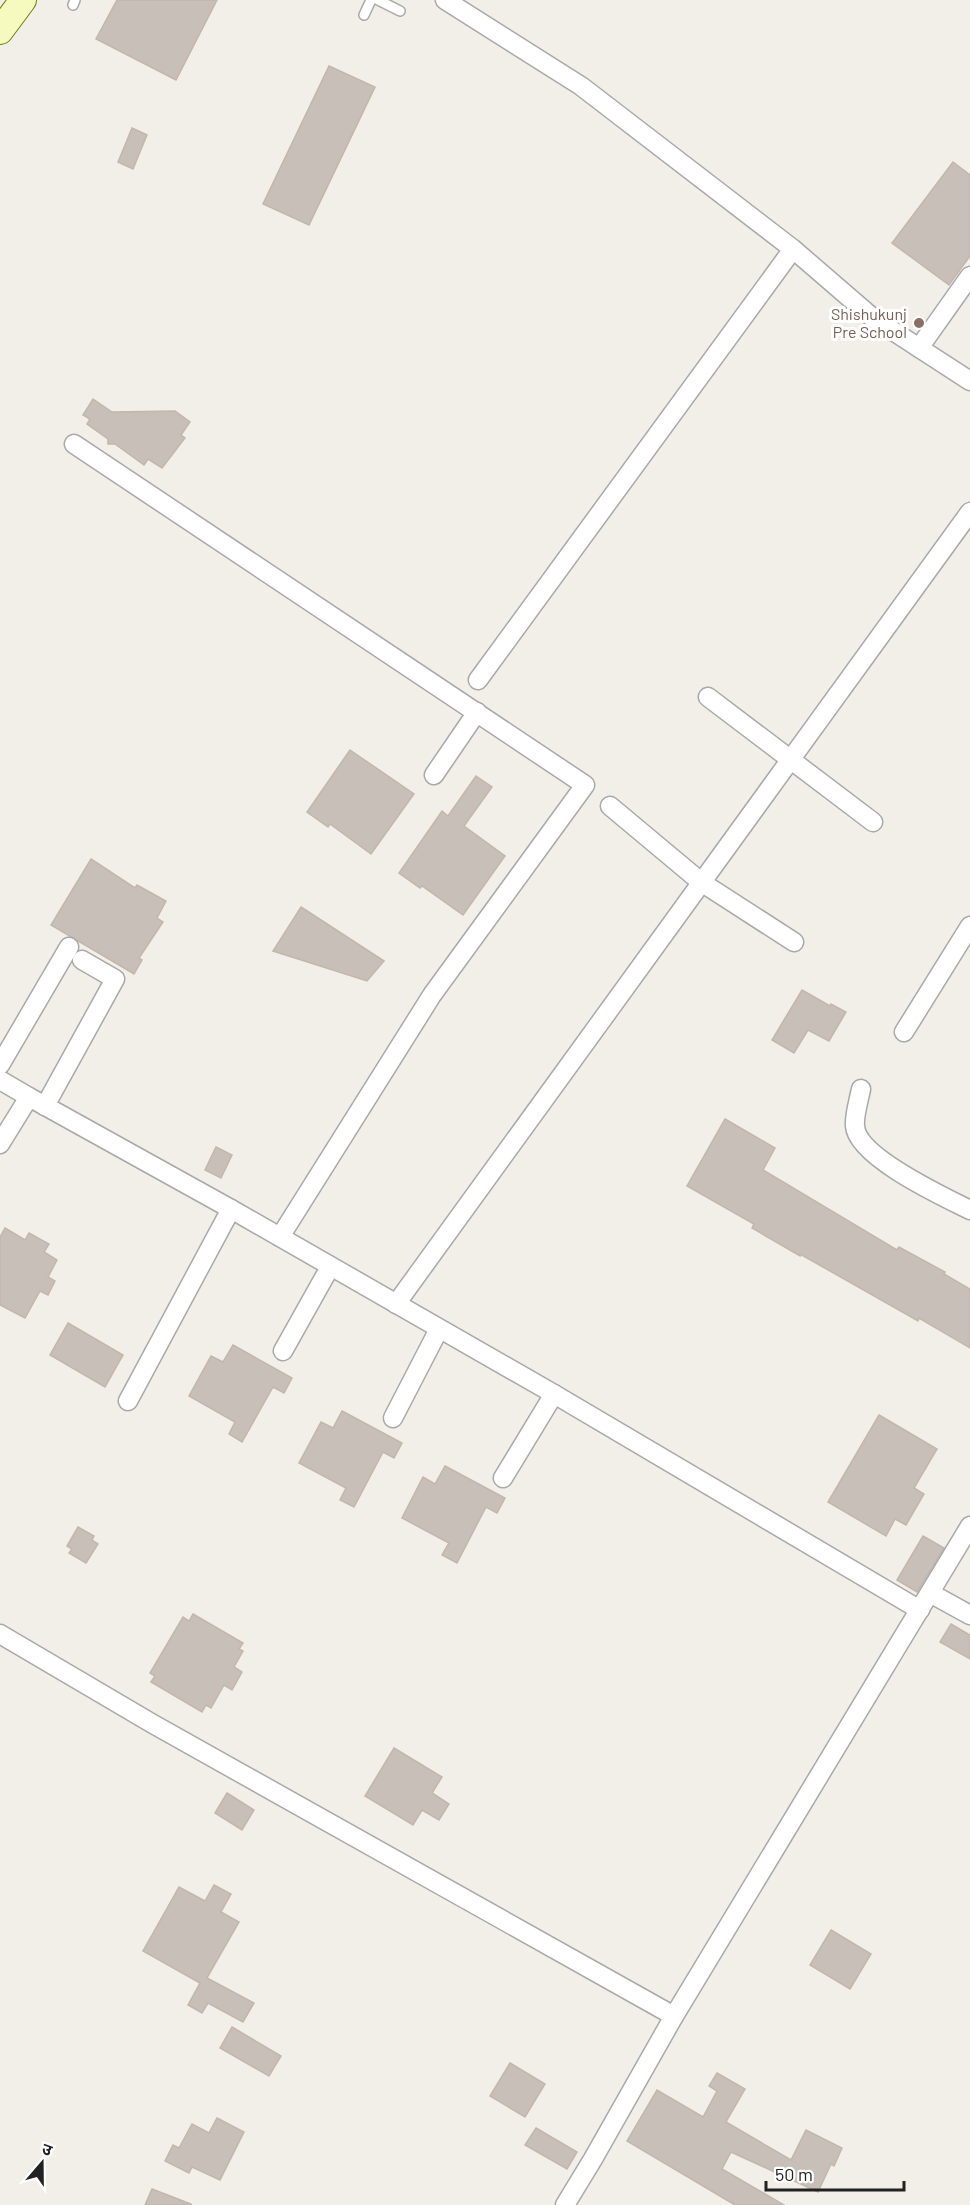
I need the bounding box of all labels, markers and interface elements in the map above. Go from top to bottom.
place label: Shishukunj Pre School [831,304,907,341]
marker: Shishukunj Pre School [912,316,926,330]
north arrow [12,2133,72,2193]
text: उ [40,2138,56,2159]
scale bar [766,2154,904,2192]
text: 50 m [775,2163,813,2185]

